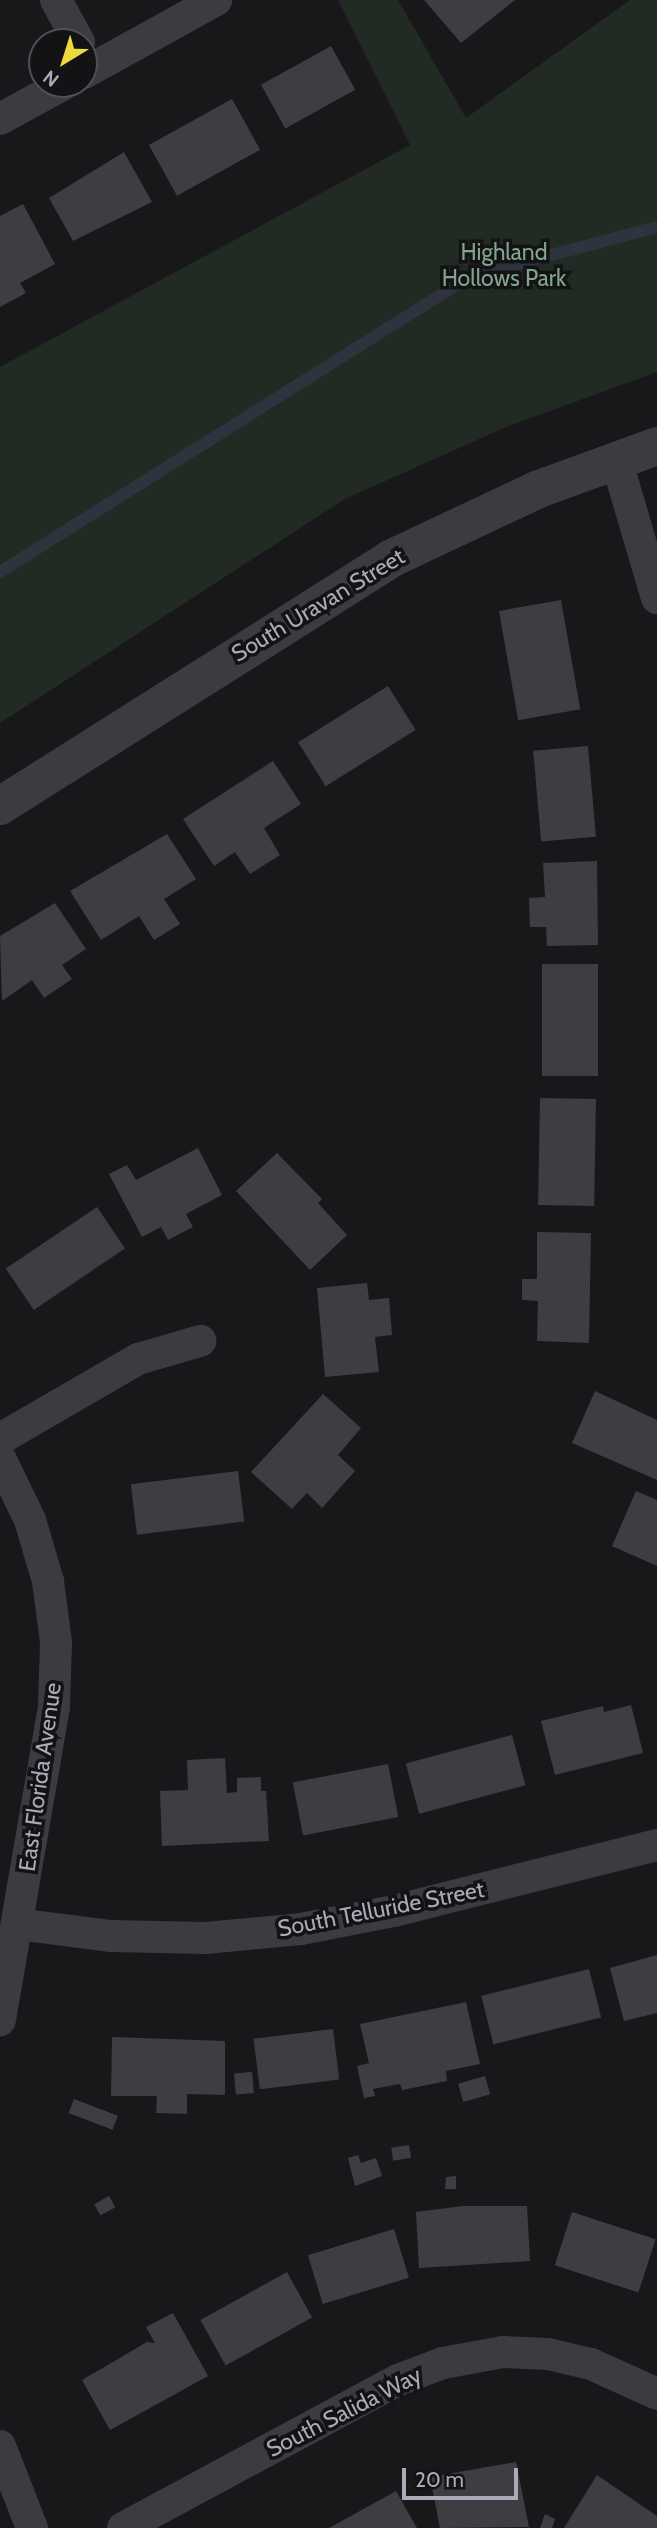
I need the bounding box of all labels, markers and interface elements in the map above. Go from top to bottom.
north arrow [28,28,98,98]
text: N [39,65,63,92]
park label: Highland Hollows Park [442,238,566,292]
street label: South Uravan Street [227,542,409,668]
street label: East Florida Avenue [13,1681,67,1873]
street label: South Telluride Street [275,1875,487,1943]
street label: South Salida Way [262,2361,426,2463]
scale bar [405,2454,520,2498]
text: 20 m [415,2467,464,2492]

